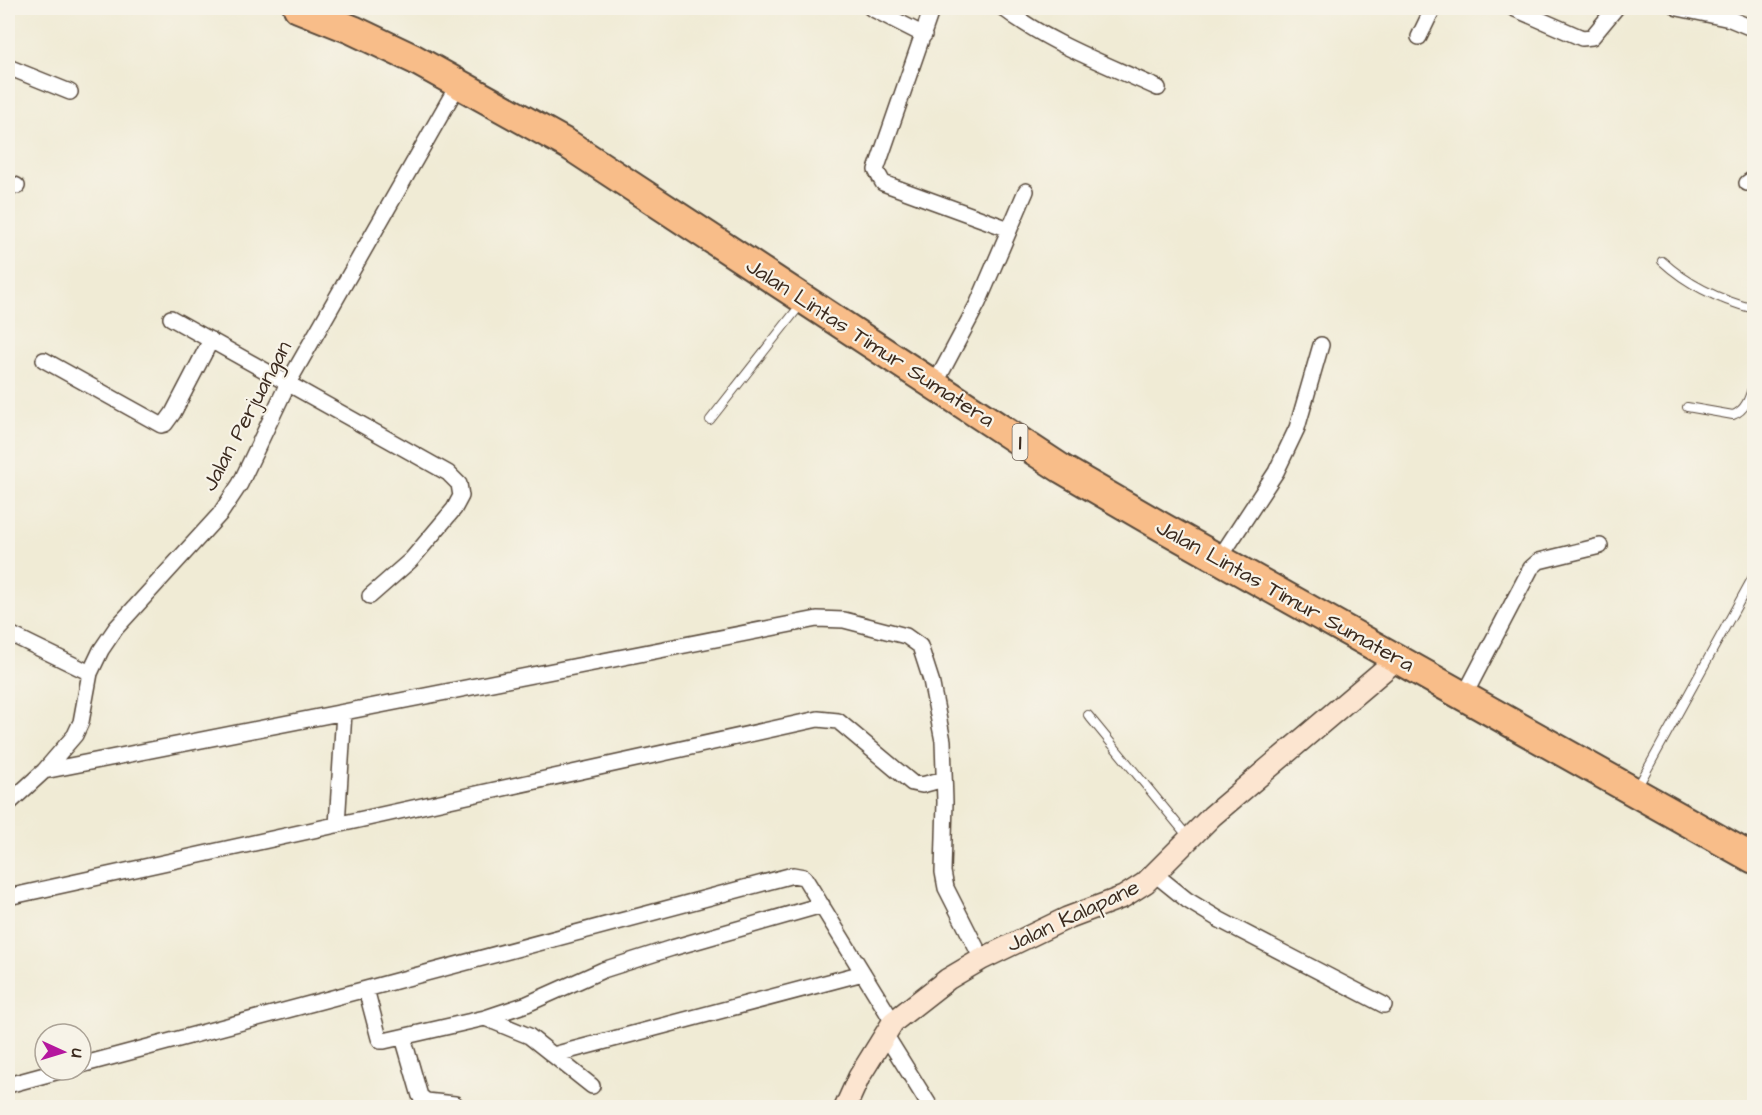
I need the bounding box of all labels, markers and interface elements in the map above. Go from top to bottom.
street label: Jalan Lintas Timur Sumatera [740,251,1000,435]
street label: Jalan Perjuangan [194,335,301,497]
road number: 1 [1012,424,1028,460]
street label: Jalan Lintas Timur Sumatera [1150,512,1420,680]
street label: Jalan Kalapane [1002,872,1144,960]
north arrow [33,1022,93,1082]
text: U [66,1048,88,1058]

